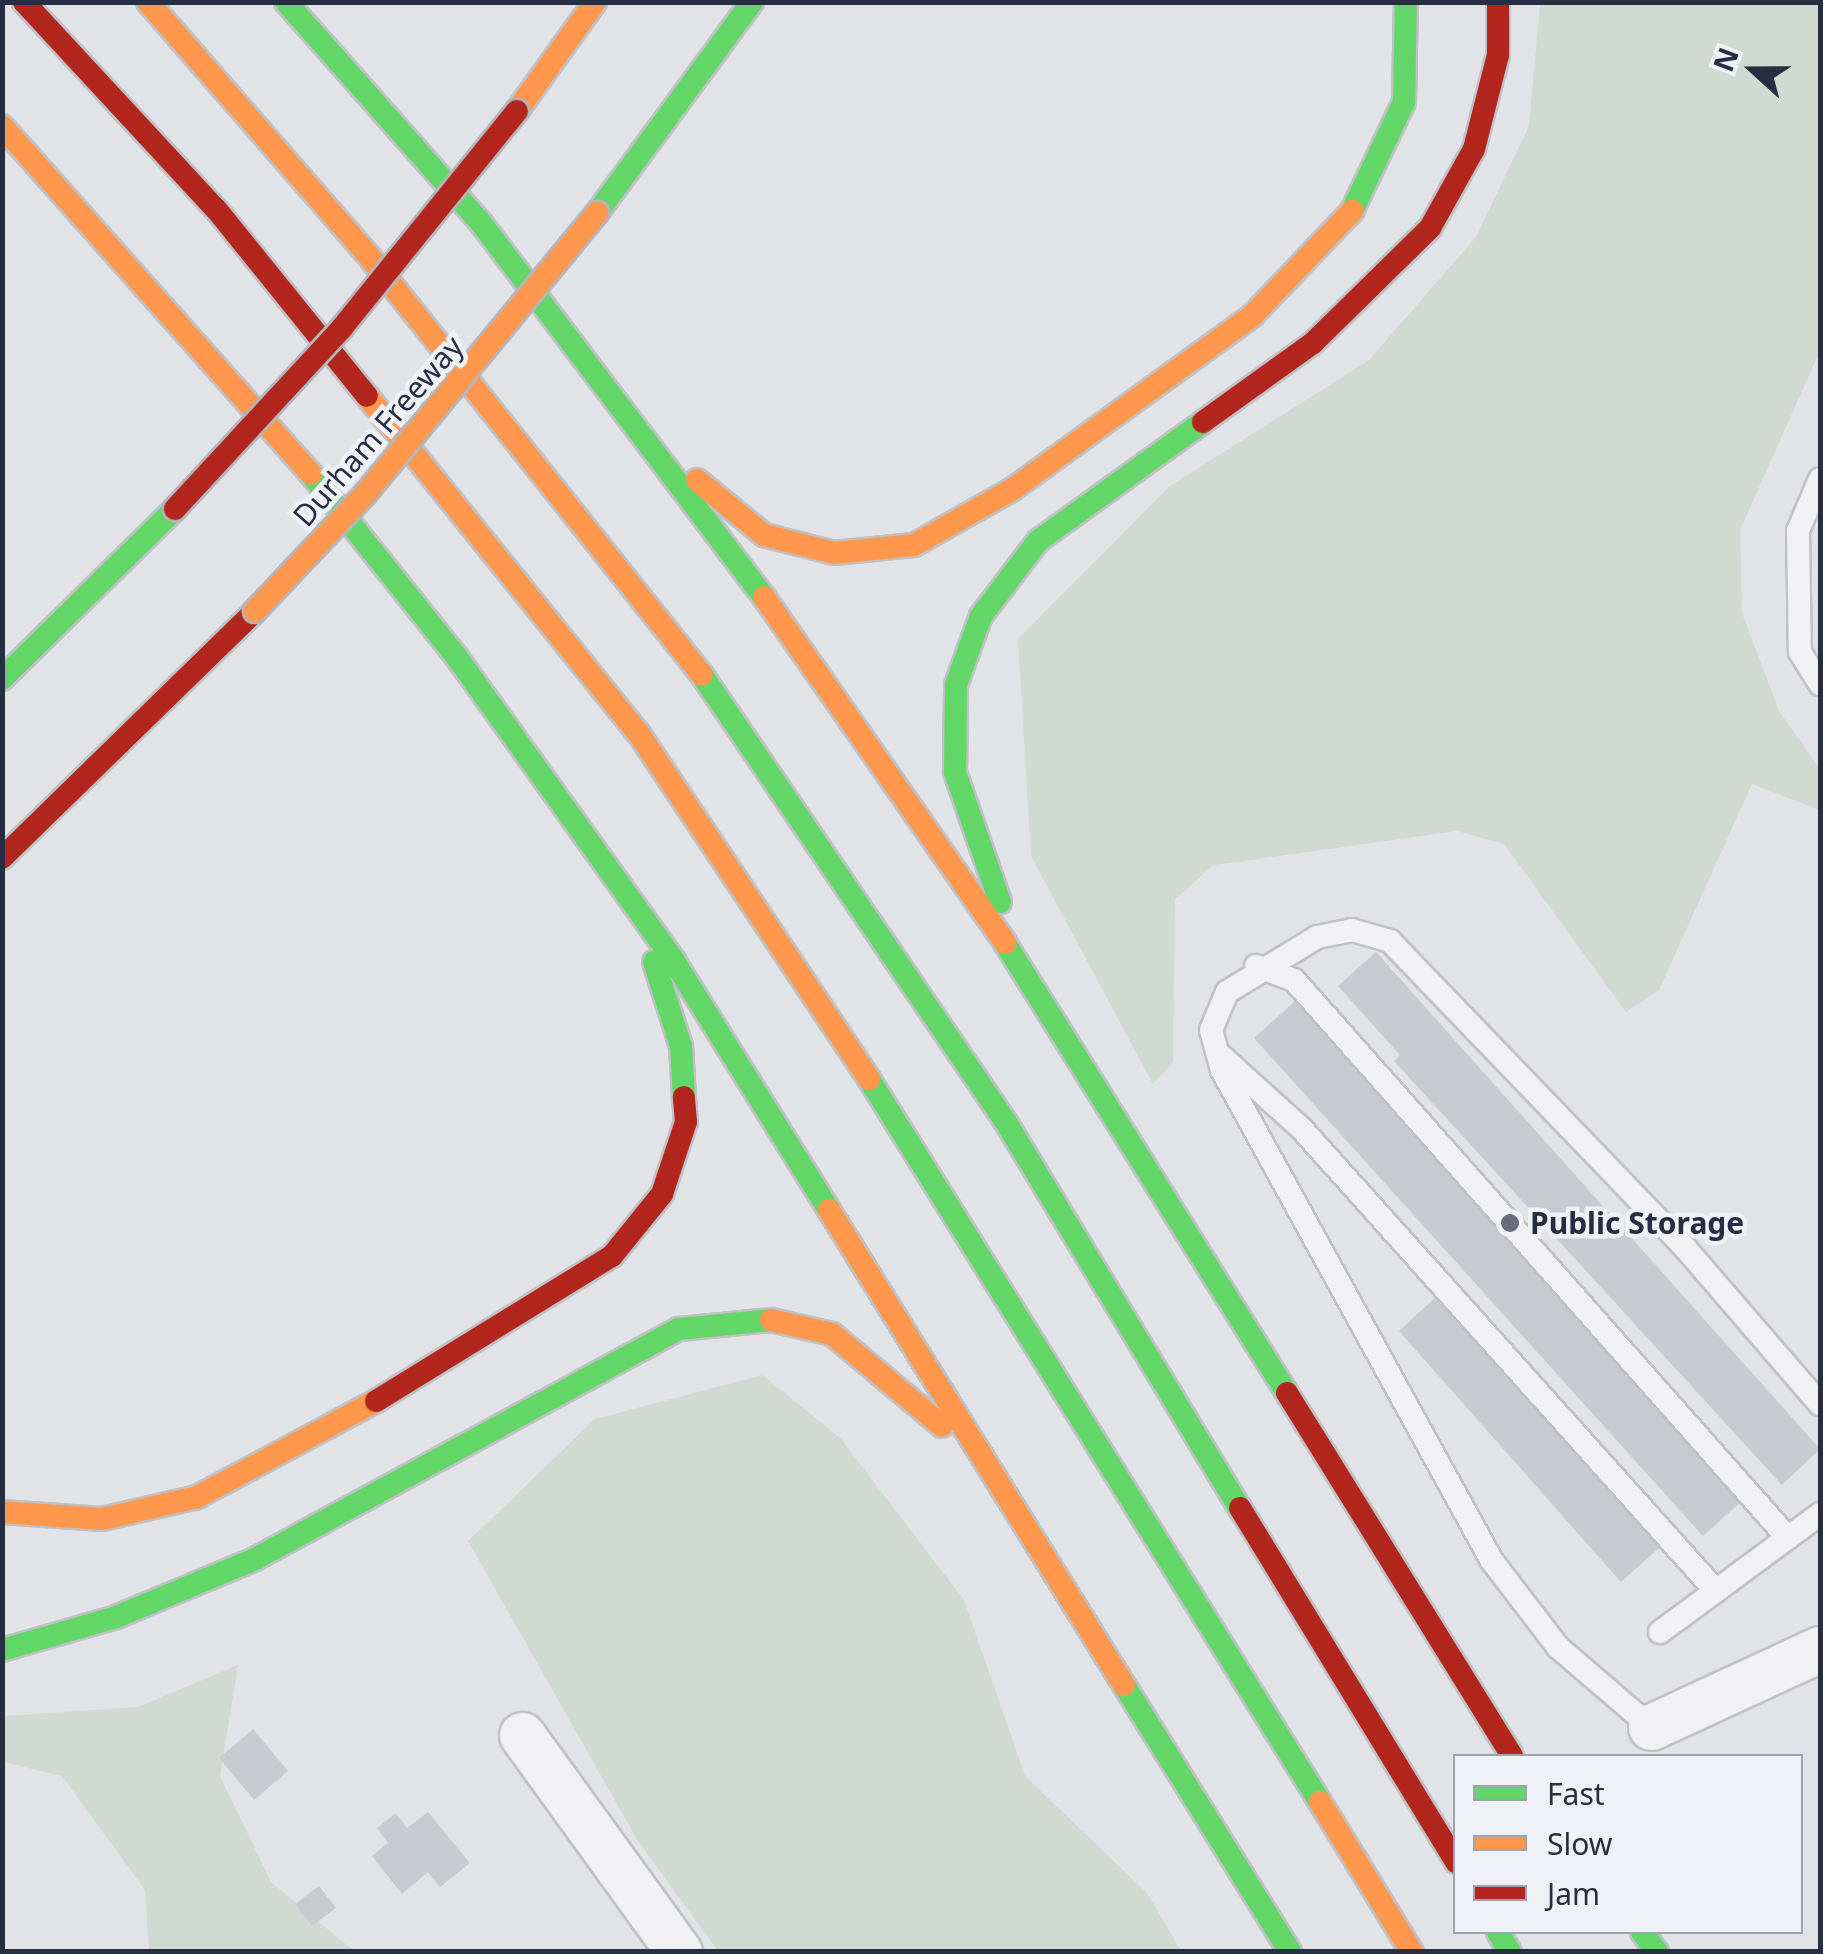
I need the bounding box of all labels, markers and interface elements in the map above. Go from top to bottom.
north arrow [1703,20,1803,120]
text: N [1703,42,1747,77]
street label: Durham Freeway [286,328,470,534]
place label: Public Storage [1530,1205,1744,1241]
marker: Public Storage [1499,1212,1521,1234]
legend [1453,1754,1803,1934]
text: Fast [1547,1773,1605,1814]
text: Slow [1547,1823,1612,1864]
text: Jam [1547,1873,1600,1914]

